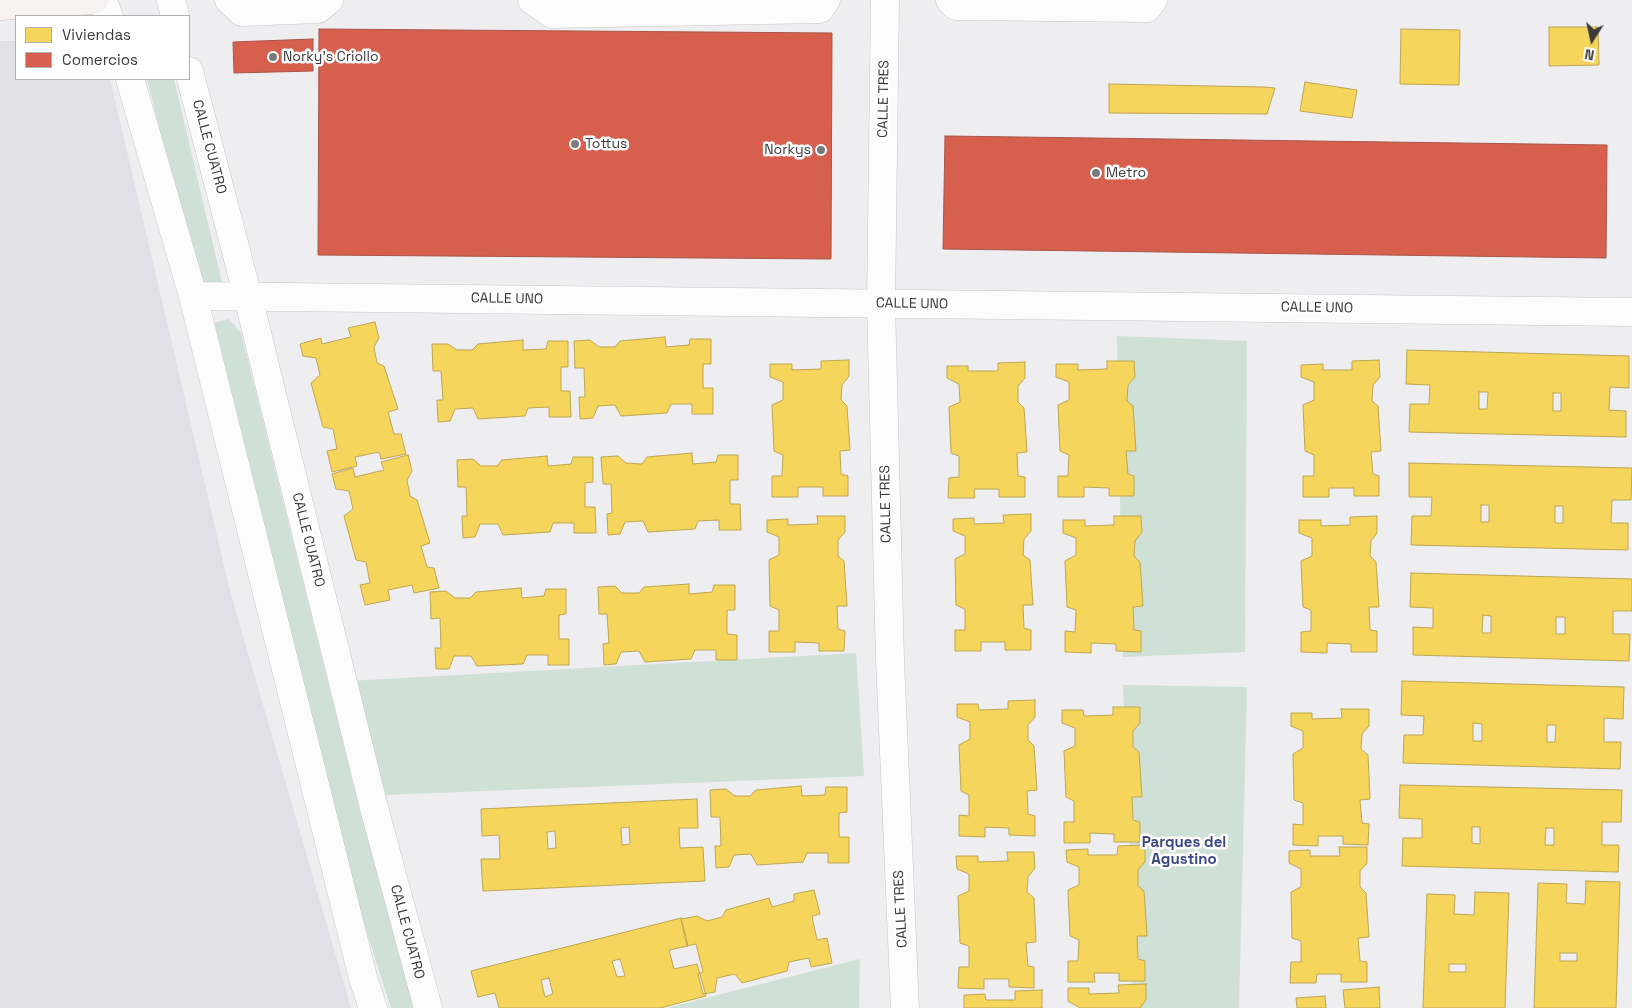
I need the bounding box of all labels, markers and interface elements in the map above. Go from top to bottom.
legend [15,15,190,80]
north arrow [1567,15,1617,65]
text: Viviendas [62,25,131,44]
text: N [1583,45,1596,64]
place label: Norky's Criollo [283,49,379,65]
text: Comercios [62,50,138,69]
marker: Norky's Criollo [267,51,279,63]
street label: CALLE TRES [875,60,893,138]
street label: CALLE CUATRO [188,98,230,196]
place label: Tottus [585,136,627,152]
marker: Tottus [569,138,581,150]
place label: Norkys [764,142,811,158]
marker: Norkys [815,144,827,156]
place label: Metro [1106,165,1146,181]
marker: Metro [1090,167,1102,179]
street label: CALLE UNO [471,290,543,308]
street label: CALLE UNO [876,295,948,313]
street label: CALLE UNO [1281,299,1353,317]
street label: CALLE TRES [877,465,895,543]
street label: CALLE CUATRO [288,491,328,589]
district label: Parques del Agustino [1142,834,1226,869]
street label: CALLE TRES [891,870,911,948]
street label: CALLE CUATRO [386,883,428,981]

